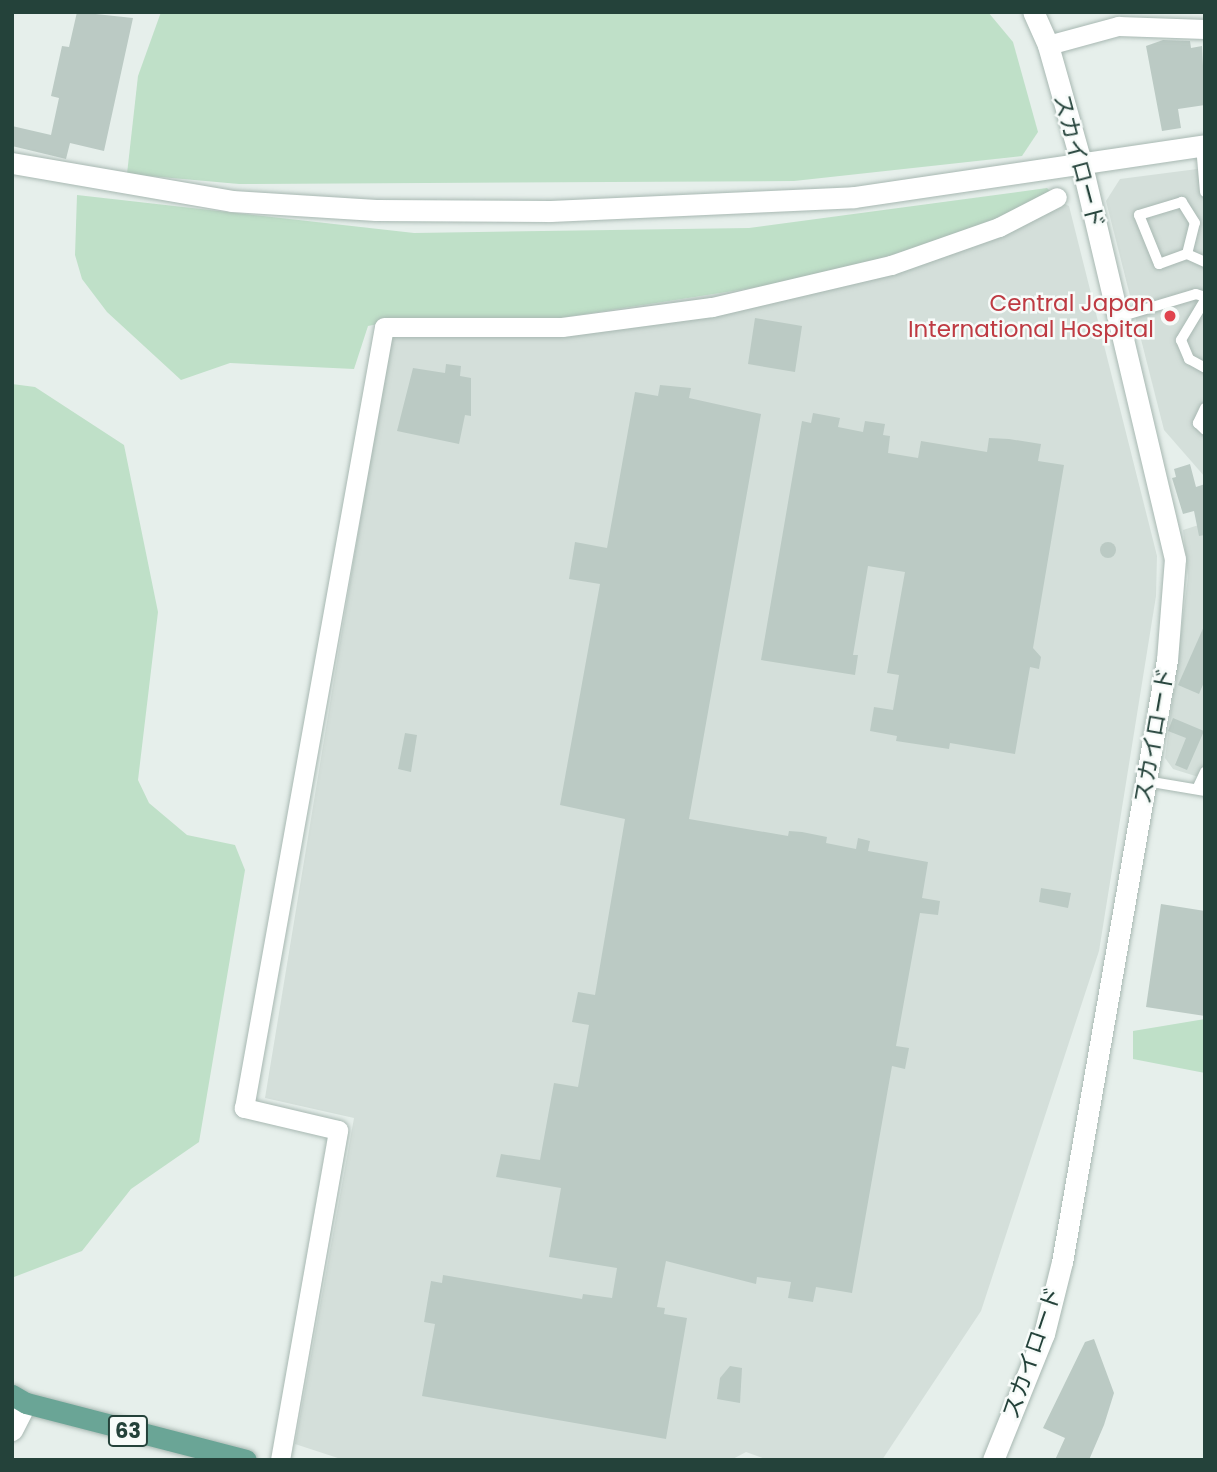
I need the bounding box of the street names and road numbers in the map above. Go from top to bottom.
street label: スカイロード [1048,91,1110,231]
street label: スカイロード [1128,666,1180,806]
street label: スカイロード [996,1283,1068,1423]
road number: 63 [107,1414,149,1448]

